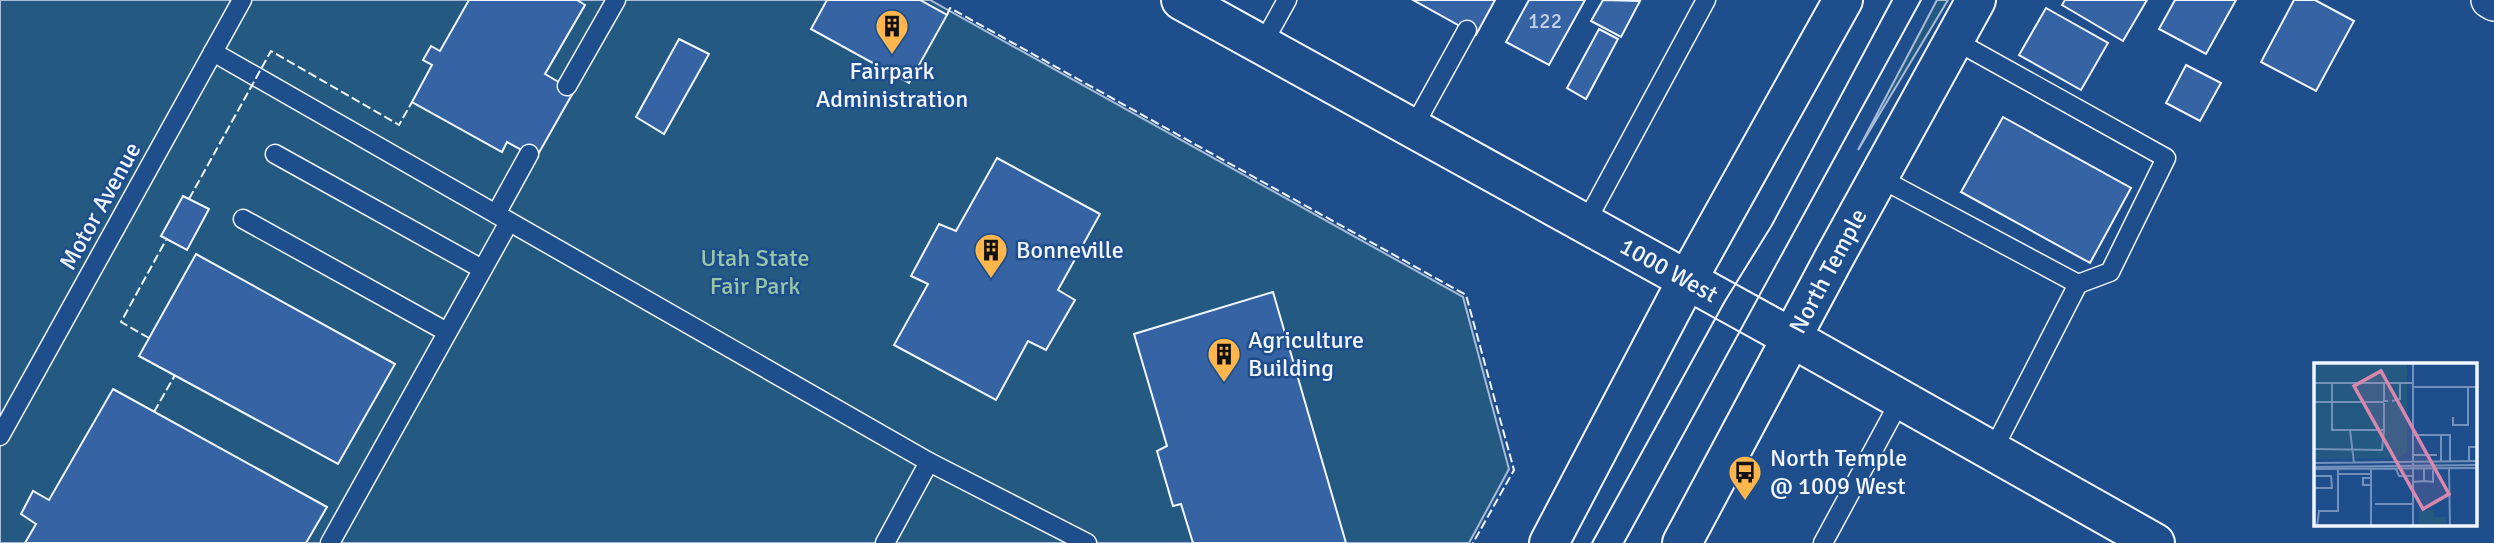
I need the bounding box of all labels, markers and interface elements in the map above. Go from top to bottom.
building icon: Fairpark Administration [873,7,911,56]
house number: 122 [1528,8,1562,34]
place label: Fairpark Administration [816,56,968,114]
street label: Motor Avenue [53,137,147,275]
street label: North Temple [1783,203,1873,339]
building icon: Bonneville [972,231,1010,280]
street label: 1000 West [1615,231,1723,309]
place label: Bonneville [1016,235,1124,265]
park label: Utah State Fair Park [701,243,809,301]
place label: Agriculture Building [1248,325,1364,383]
building icon: Agriculture Building [1205,335,1243,384]
inset map [2314,363,2476,526]
place label: North Temple @ 1009 West [1770,443,1907,501]
bus stop icon: North Temple @ 1009 West [1726,453,1764,502]

